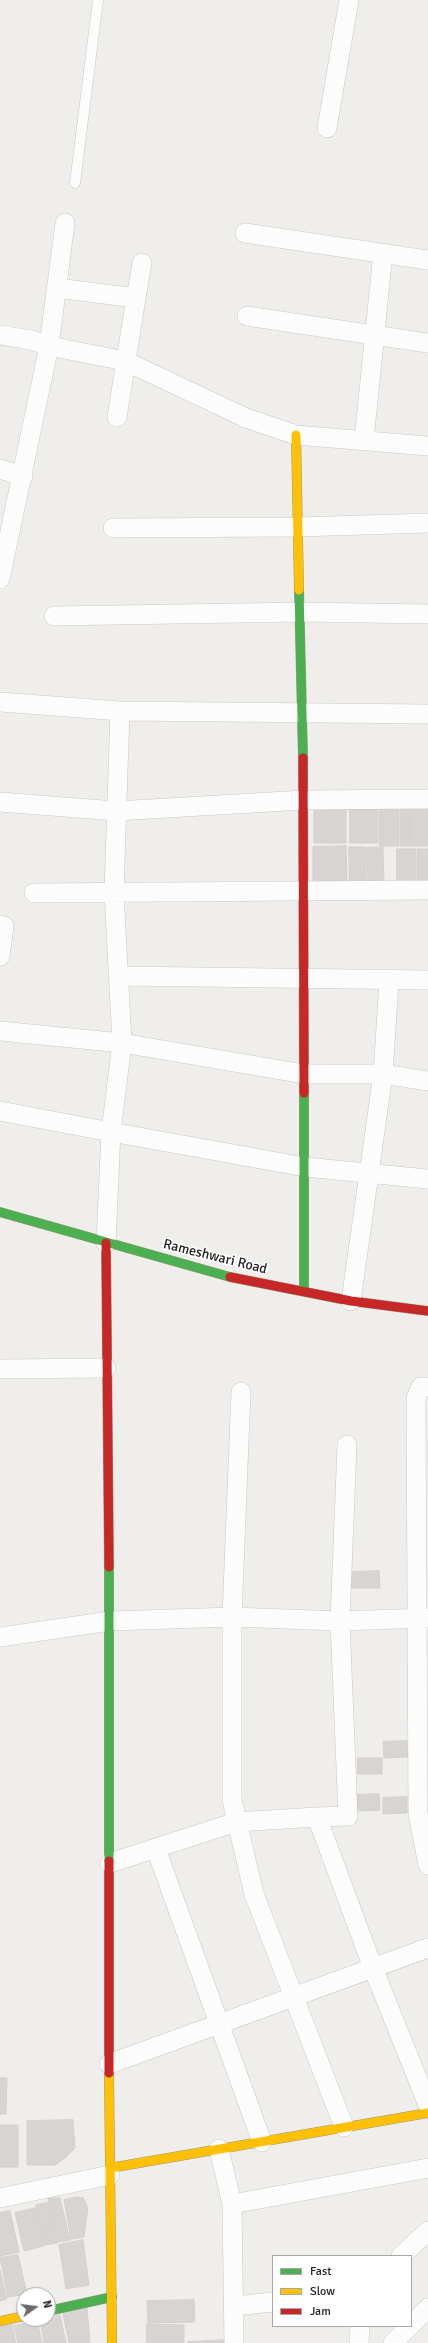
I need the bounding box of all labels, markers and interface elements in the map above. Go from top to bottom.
street label: Rameshwari Road [161,1236,269,1278]
legend [272,2255,412,2327]
text: Fast [310,2264,331,2279]
text: Slow [310,2284,335,2299]
north arrow [16,2287,56,2327]
text: N [40,2299,54,2310]
text: Jam [310,2304,331,2319]

